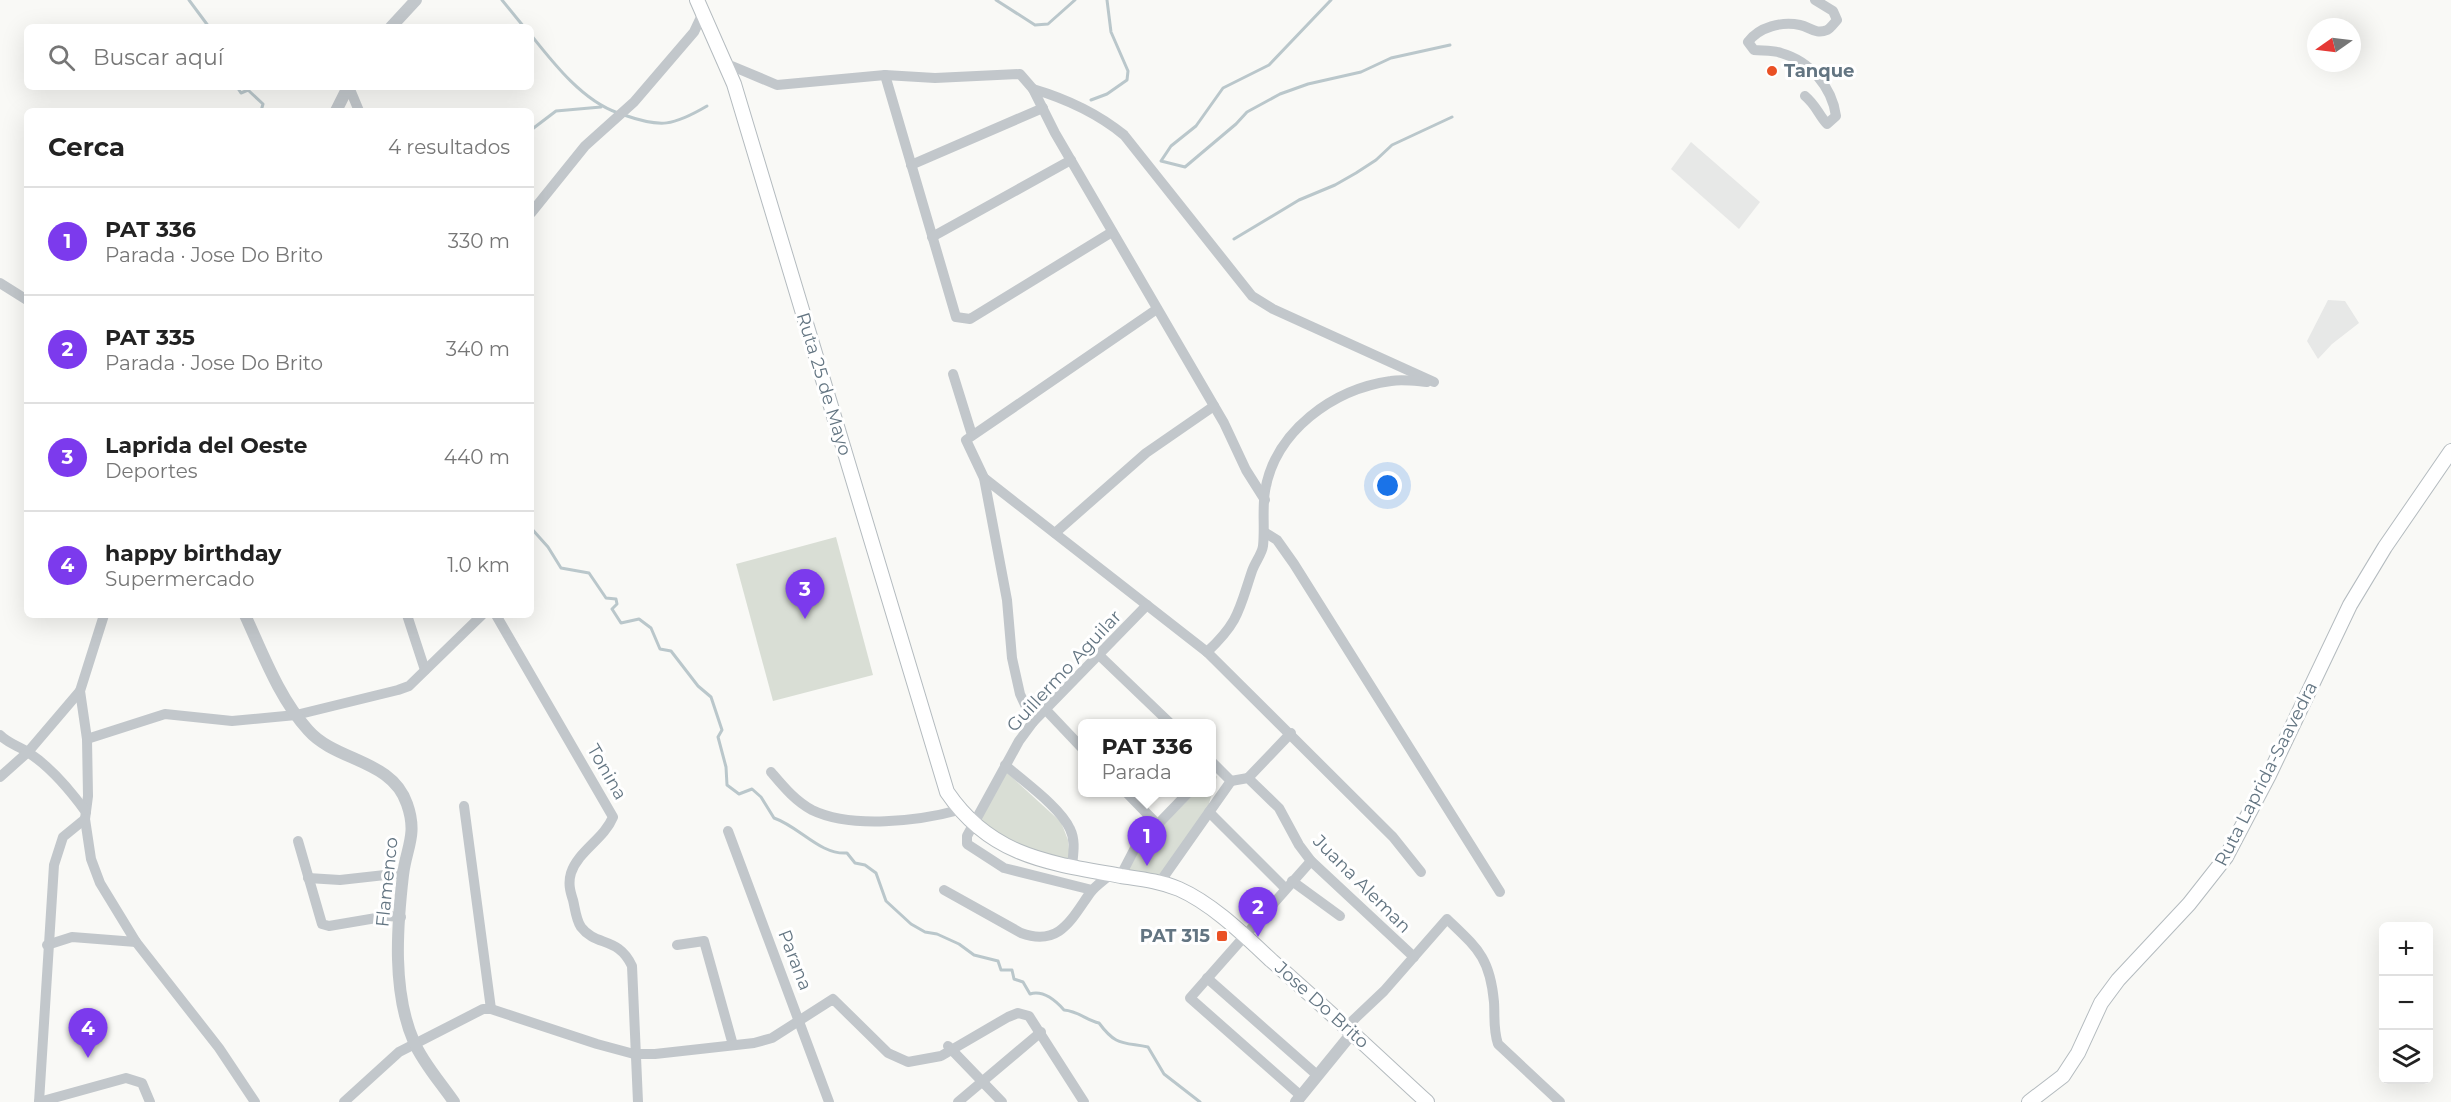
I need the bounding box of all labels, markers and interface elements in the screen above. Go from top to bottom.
north arrow [2307,18,2361,72]
search box [24,24,534,90]
icon: search [45,41,78,74]
text: Buscar aquí [93,44,224,71]
place label: Tanque [1784,60,1854,82]
marker: Tanque [1765,64,1779,78]
text: Cerca [48,131,125,163]
text: 4 resultados [388,135,510,159]
text: PAT 336 [105,216,196,243]
text: 1 [64,229,71,253]
text: 330 m [448,229,510,253]
text: Parada · Jose Do Brito [105,243,323,267]
street label: Ruta 25 de Mayo [792,310,856,458]
text: PAT 335 [105,324,195,351]
text: 2 [62,337,73,361]
text: 340 m [446,337,510,361]
text: Parada · Jose Do Brito [105,351,323,375]
text: Laprida del Oeste [105,432,307,459]
text: 3 [62,445,73,469]
text: 440 m [444,445,510,469]
text: Deportes [105,459,198,483]
your location [1373,471,1402,500]
text: happy birthday [105,540,281,567]
text: 4 [61,553,74,577]
text: 1.0 km [447,553,510,577]
text: Supermercado [105,567,254,591]
pin: 3 [786,570,824,619]
street label: Guillermo Aguilar [1002,606,1126,736]
street label: Ruta Laprida-Saavedra [2210,678,2322,870]
popup [1078,719,1216,797]
text: PAT 336 [1102,733,1192,760]
street label: Tonina [582,740,632,804]
text: Parada [1102,760,1172,784]
pin: 1 [1128,816,1166,866]
street label: Juana Aleman [1308,830,1416,938]
street label: Flamenco [371,836,403,928]
pin: 2 [1238,888,1278,937]
map controls [2379,922,2433,1084]
button: + [2379,922,2433,976]
place label: PAT 315 [1140,925,1210,947]
street label: Parana [773,927,817,993]
marker: PAT 315 [1215,929,1229,943]
street label: Jose Do Brito [1270,956,1374,1053]
button: − [2379,976,2433,1030]
pin: 4 [68,1008,107,1058]
button: layers [2379,1030,2433,1084]

